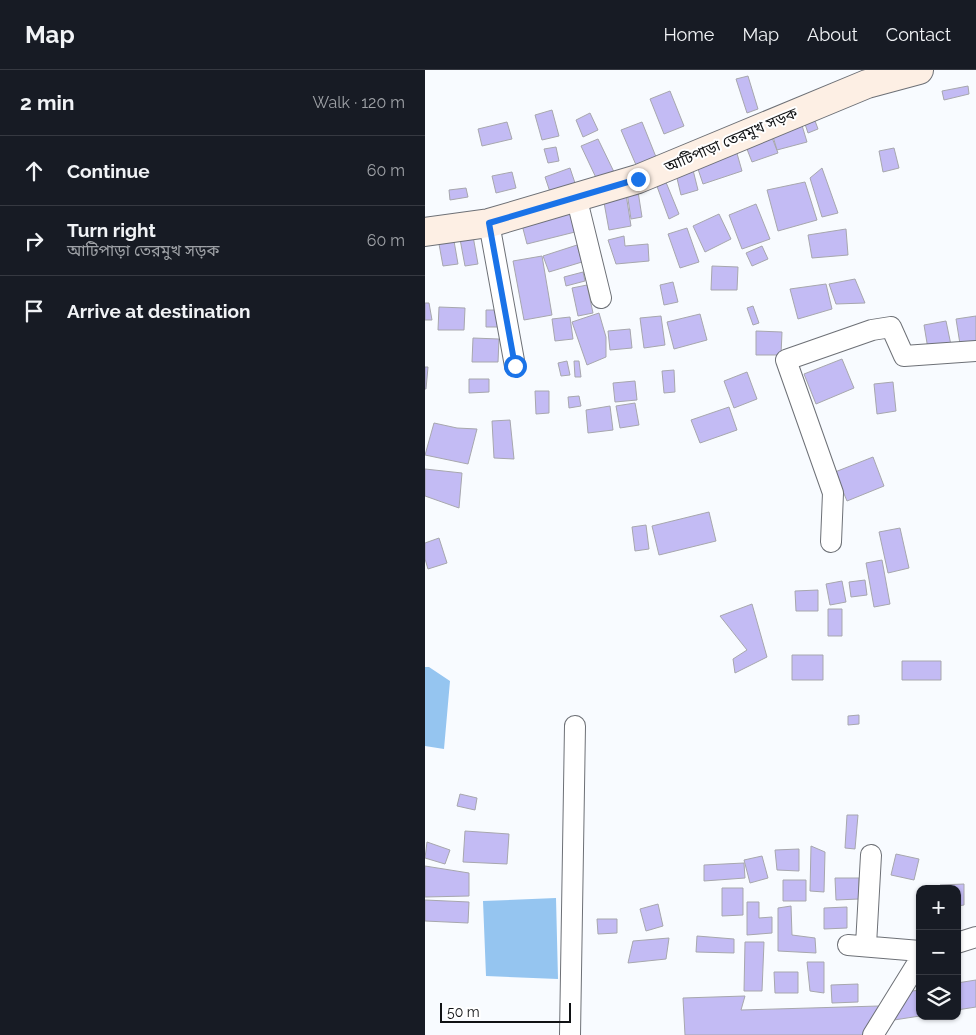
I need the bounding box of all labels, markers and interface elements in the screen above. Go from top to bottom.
text: Map [25,20,75,49]
text: Home [663,24,714,45]
text: Map [742,24,779,45]
text: About [807,24,858,45]
text: Contact [886,24,951,45]
text: 2 min [20,90,74,115]
text: Walk · 120 m [313,93,405,112]
street label: আটিপাড়া তেরমুখ সড়ক [661,103,801,177]
icon: ahead [20,157,48,185]
text: Continue [67,160,150,182]
text: 60 m [367,161,405,180]
route end [627,168,650,191]
text: Turn right [67,219,156,241]
icon: right [20,227,48,255]
text: 60 m [367,231,405,250]
text: আটিপাড়া তেরমুখ সড়ক [67,241,219,260]
icon: arrive [20,297,48,325]
text: Arrive at destination [67,300,251,322]
route start [504,355,527,378]
map controls [916,885,961,1020]
button: + [916,885,961,930]
button: − [916,930,961,975]
button: layers [916,975,961,1020]
scale bar [440,1000,571,1023]
text: 50 m [447,1004,480,1020]

